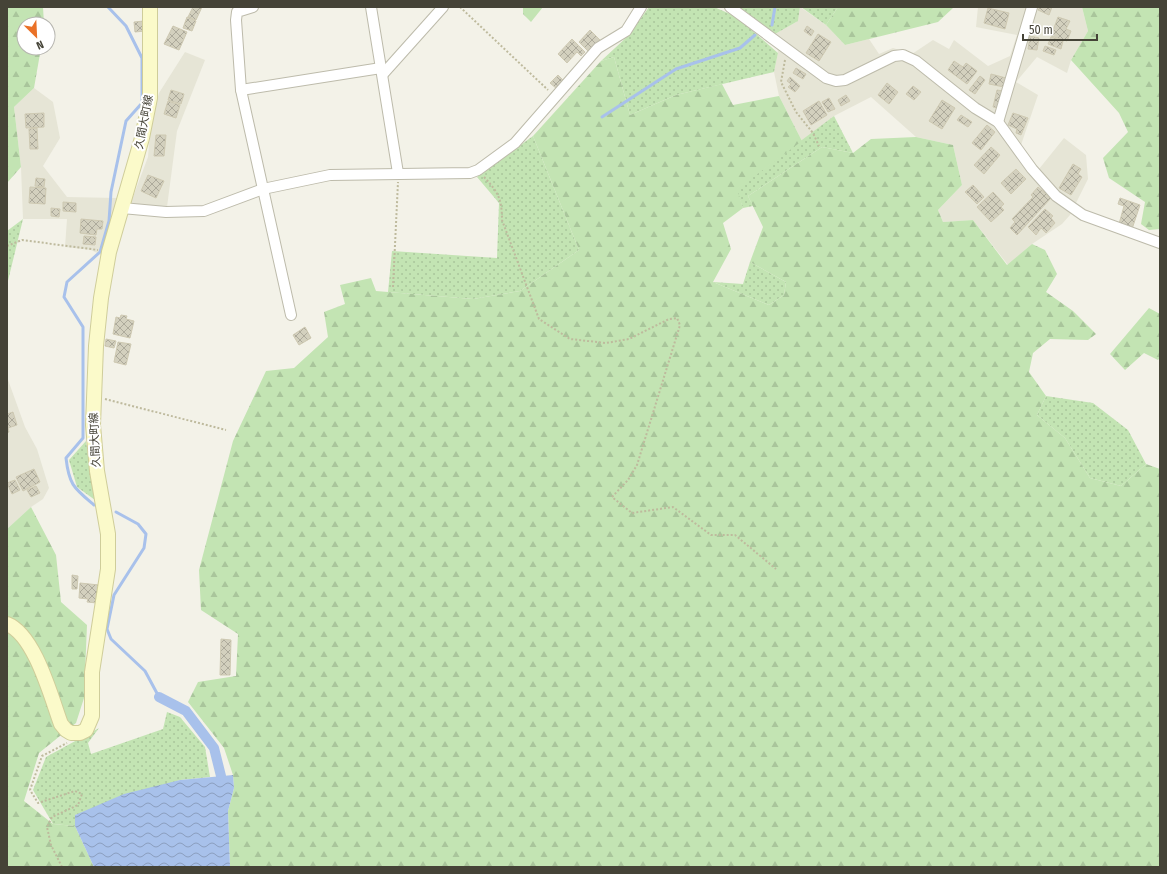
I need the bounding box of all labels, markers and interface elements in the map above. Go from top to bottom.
north arrow [16,16,56,56]
scale bar [1023,16,1097,42]
text: 50 m [1029,23,1053,37]
text: N [34,37,46,52]
street label: 久間大町線 [132,94,156,150]
street label: 久間大町線 [87,412,103,468]

